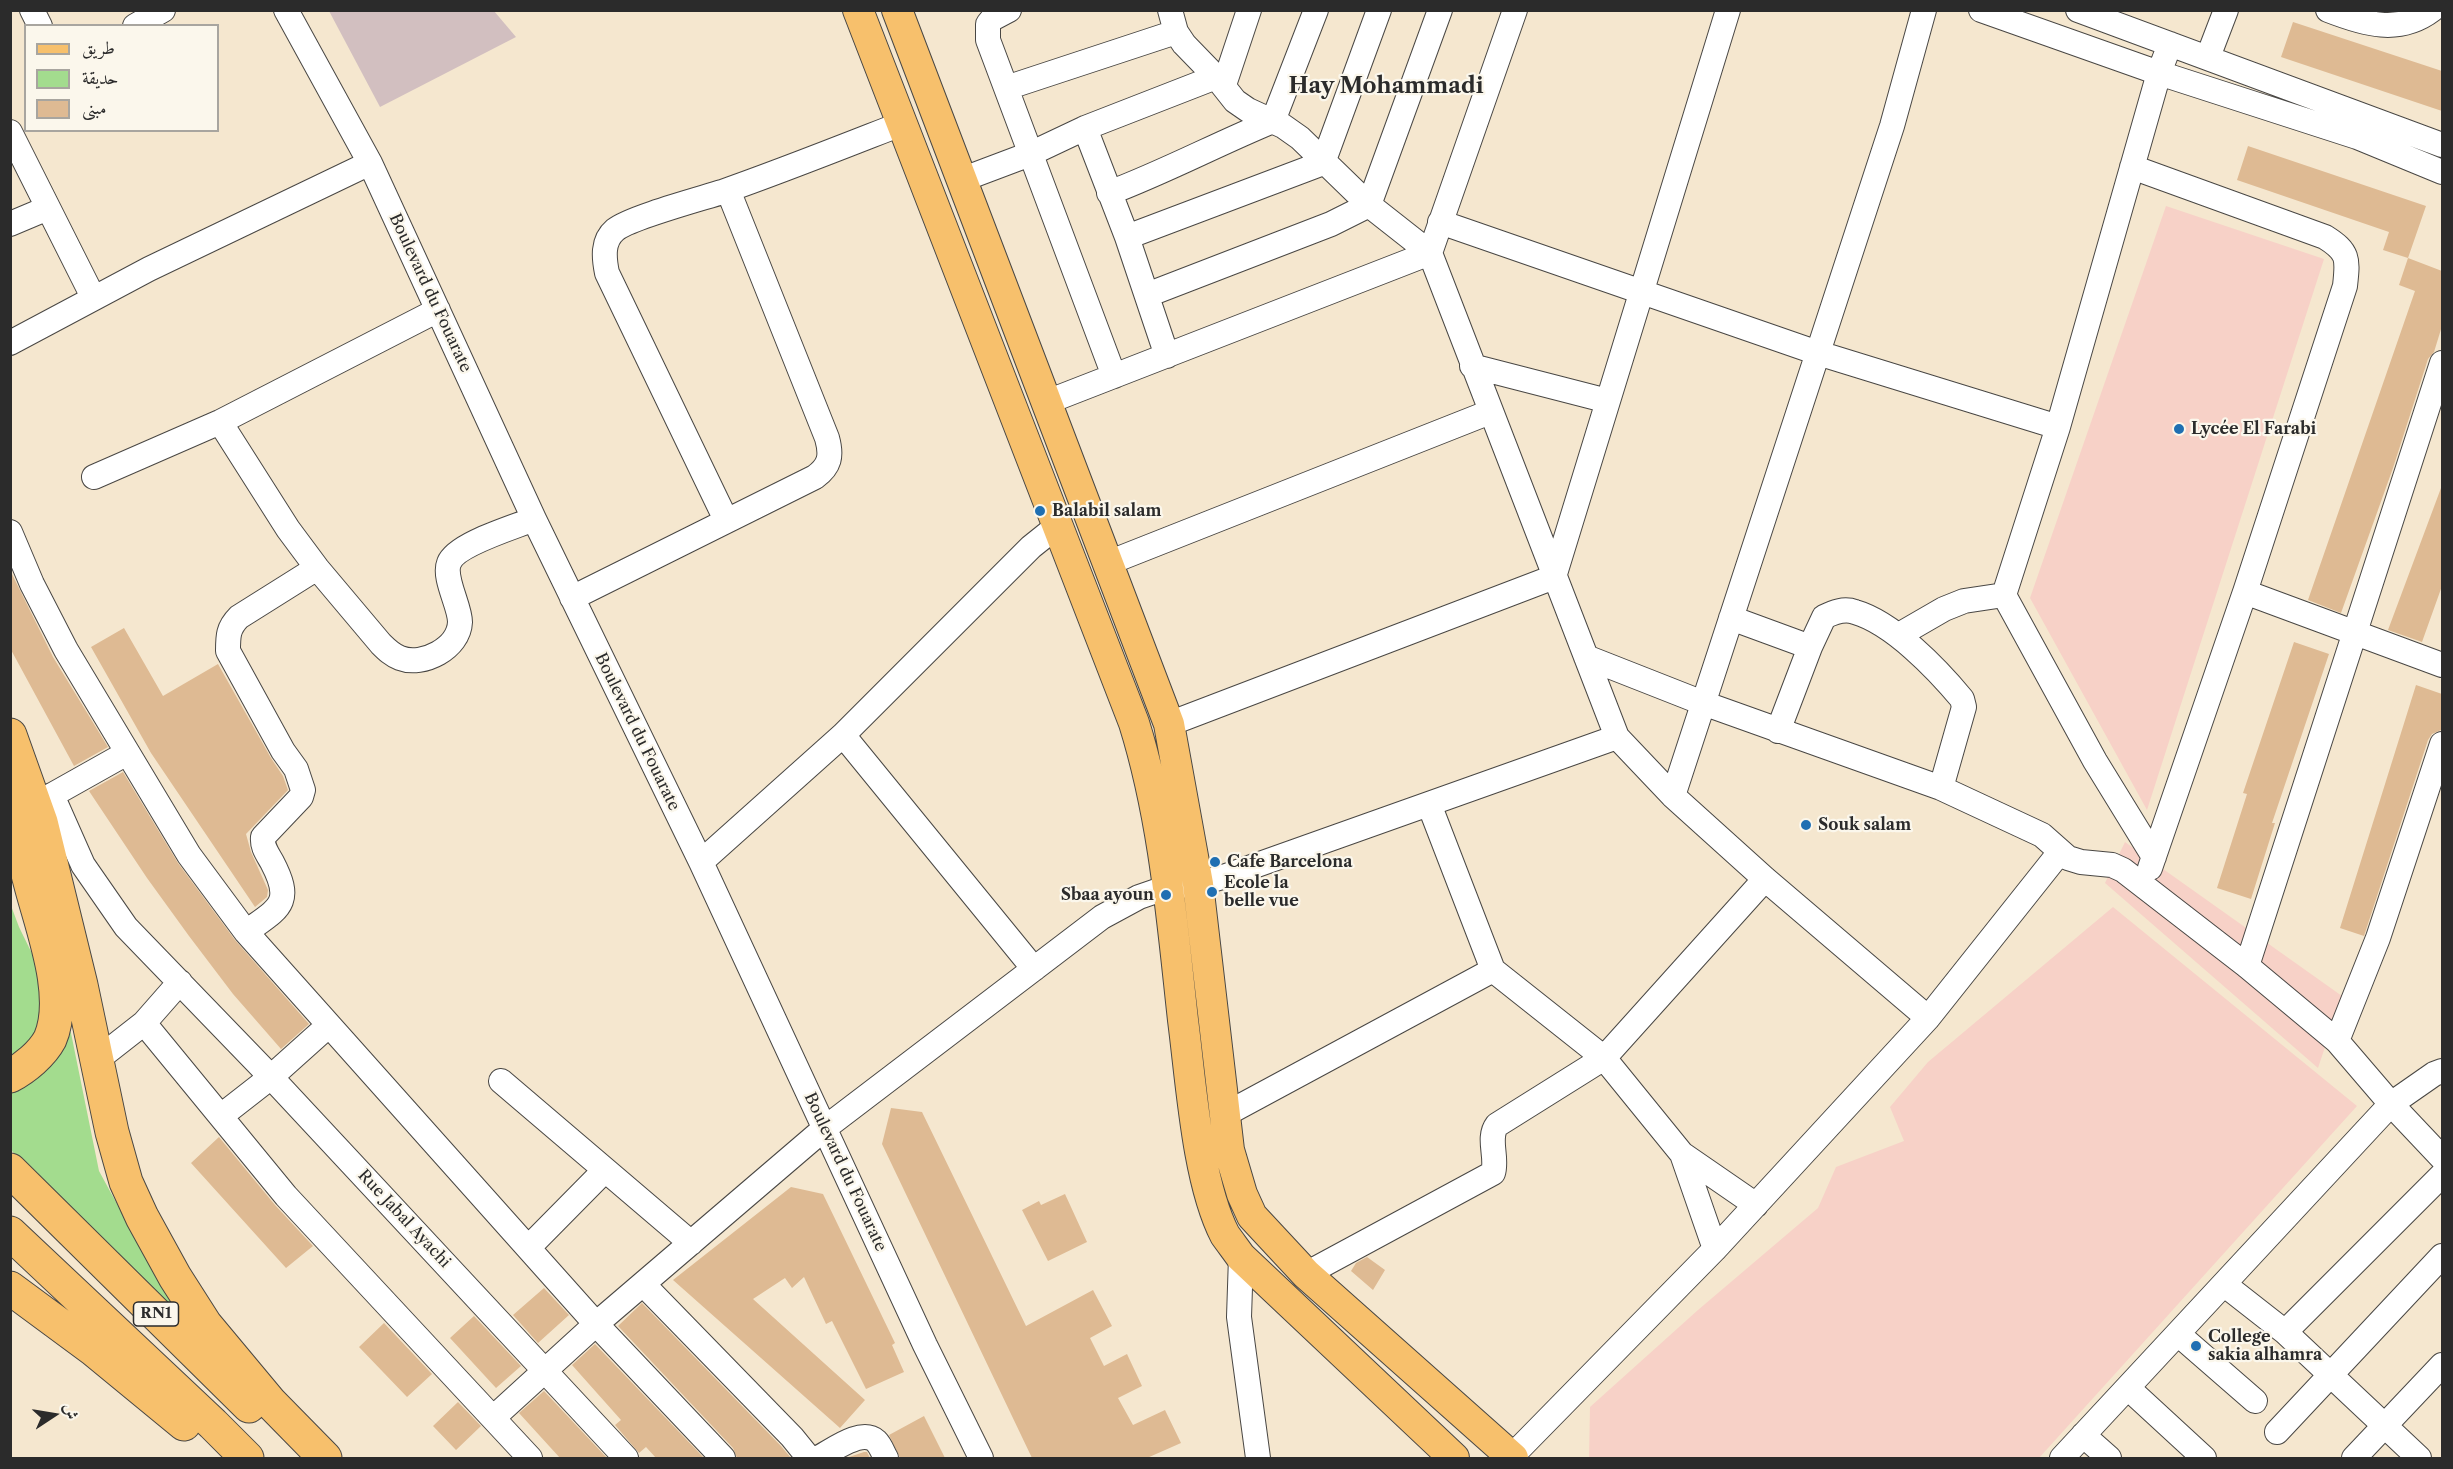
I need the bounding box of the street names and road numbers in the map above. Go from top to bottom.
street label: Boulevard du Fouarate [385,211,475,375]
street label: Boulevard du Fouarate [590,650,684,814]
street label: Boulevard du Fouarate [800,1090,890,1254]
street label: Rue Jabal Ayachi [354,1166,454,1272]
road number: RN1 [134,1302,178,1326]

